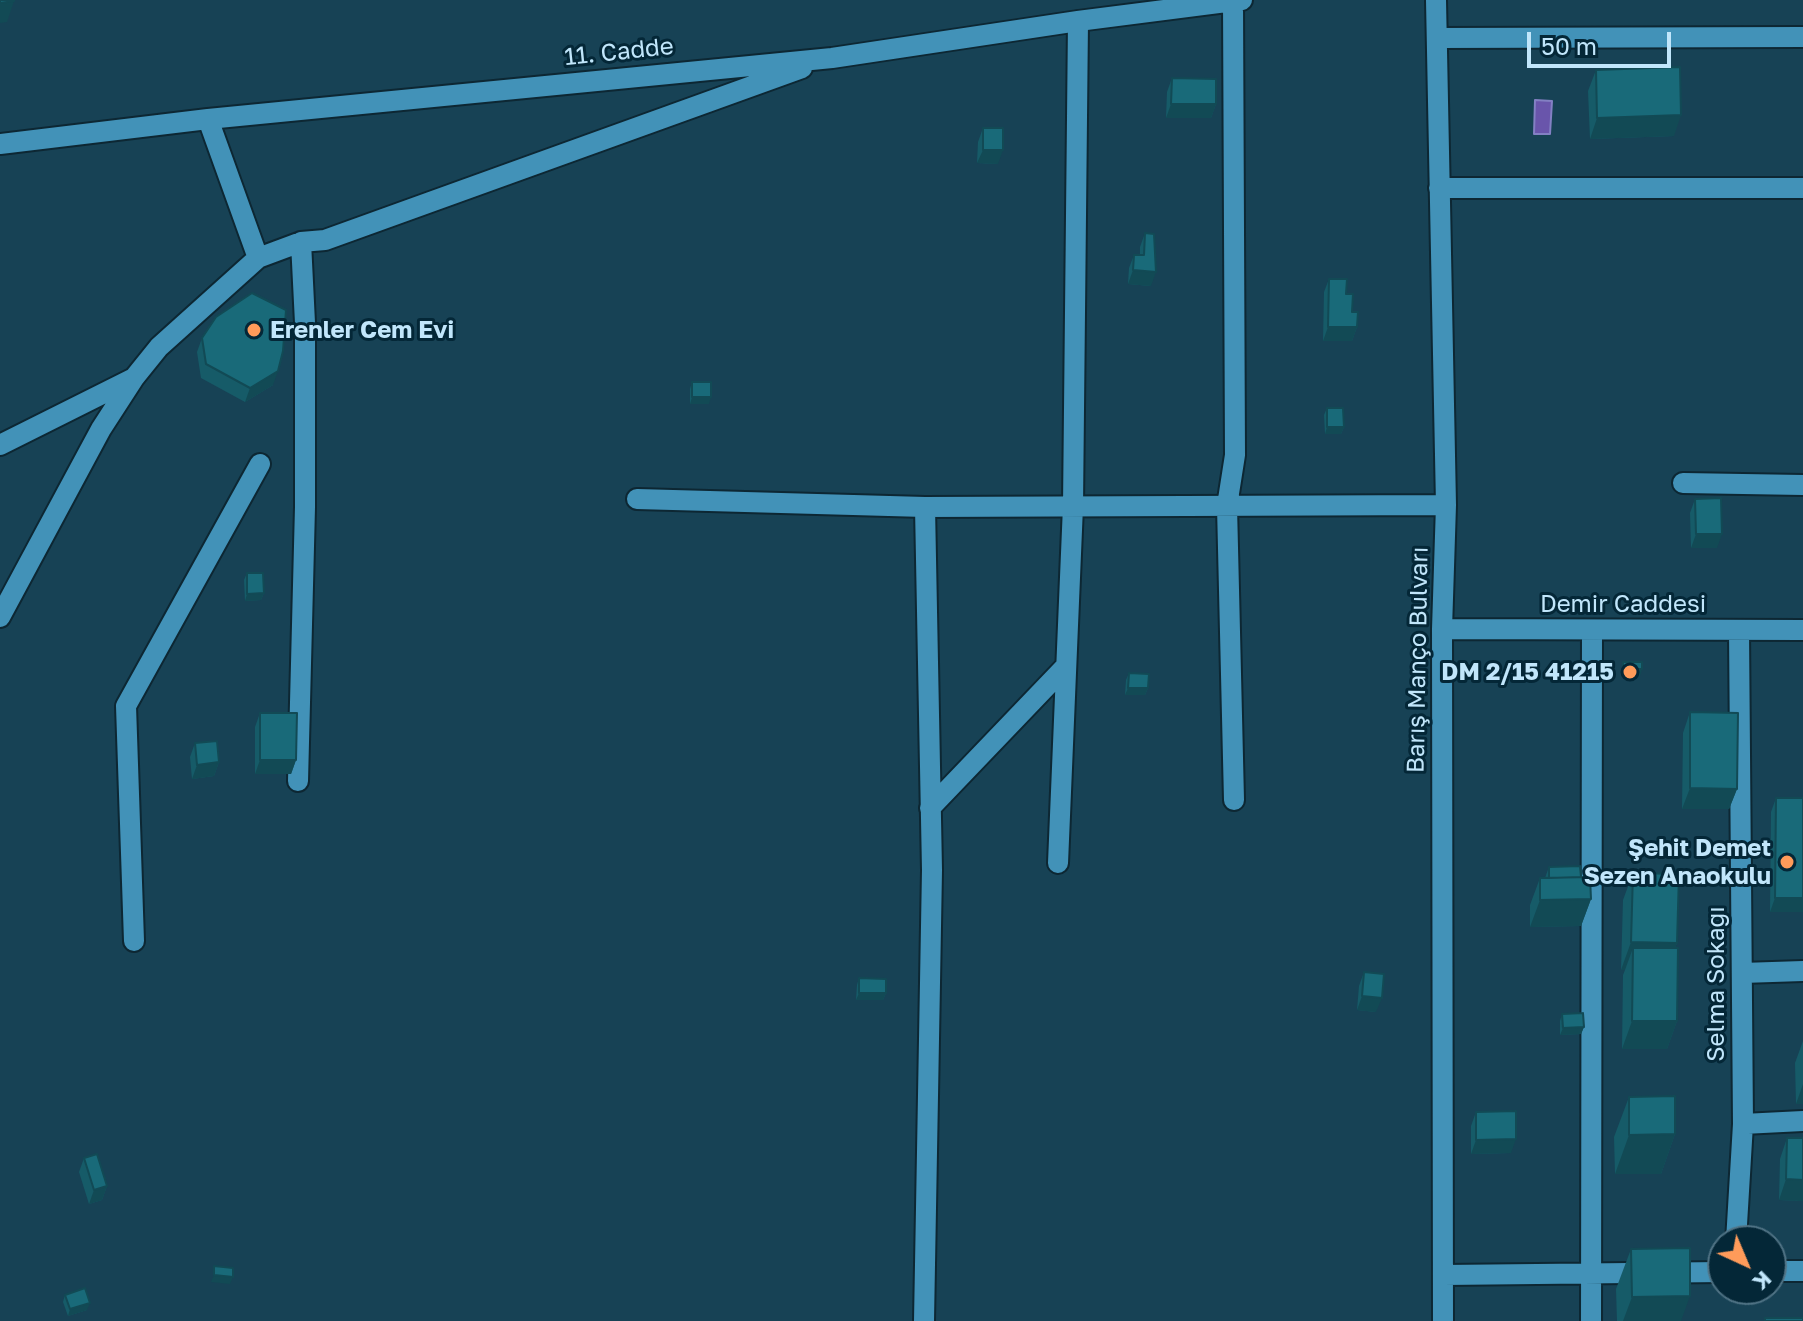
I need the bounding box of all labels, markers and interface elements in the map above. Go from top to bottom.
scale bar [1531,16,1675,66]
text: 50 m [1541,31,1597,60]
street label: 11. Cadde [563,32,675,72]
place label: Erenler Cem Evi [270,316,454,344]
marker: Erenler Cem Evi [245,321,263,339]
street label: Barış Manço Bulvarı [1402,547,1434,773]
street label: Demir Caddesi [1540,590,1706,618]
place label: DM 2/15 41215 [1441,658,1614,686]
marker: DM 2/15 41215 [1621,663,1639,681]
place label: Şehit Demet Sezen Anaokulu [1584,834,1771,890]
marker: Şehit Demet Sezen Anaokulu [1778,853,1796,871]
street label: Selma Sokağı [1702,906,1730,1062]
north arrow [1707,1225,1787,1305]
text: K [1748,1266,1778,1296]

